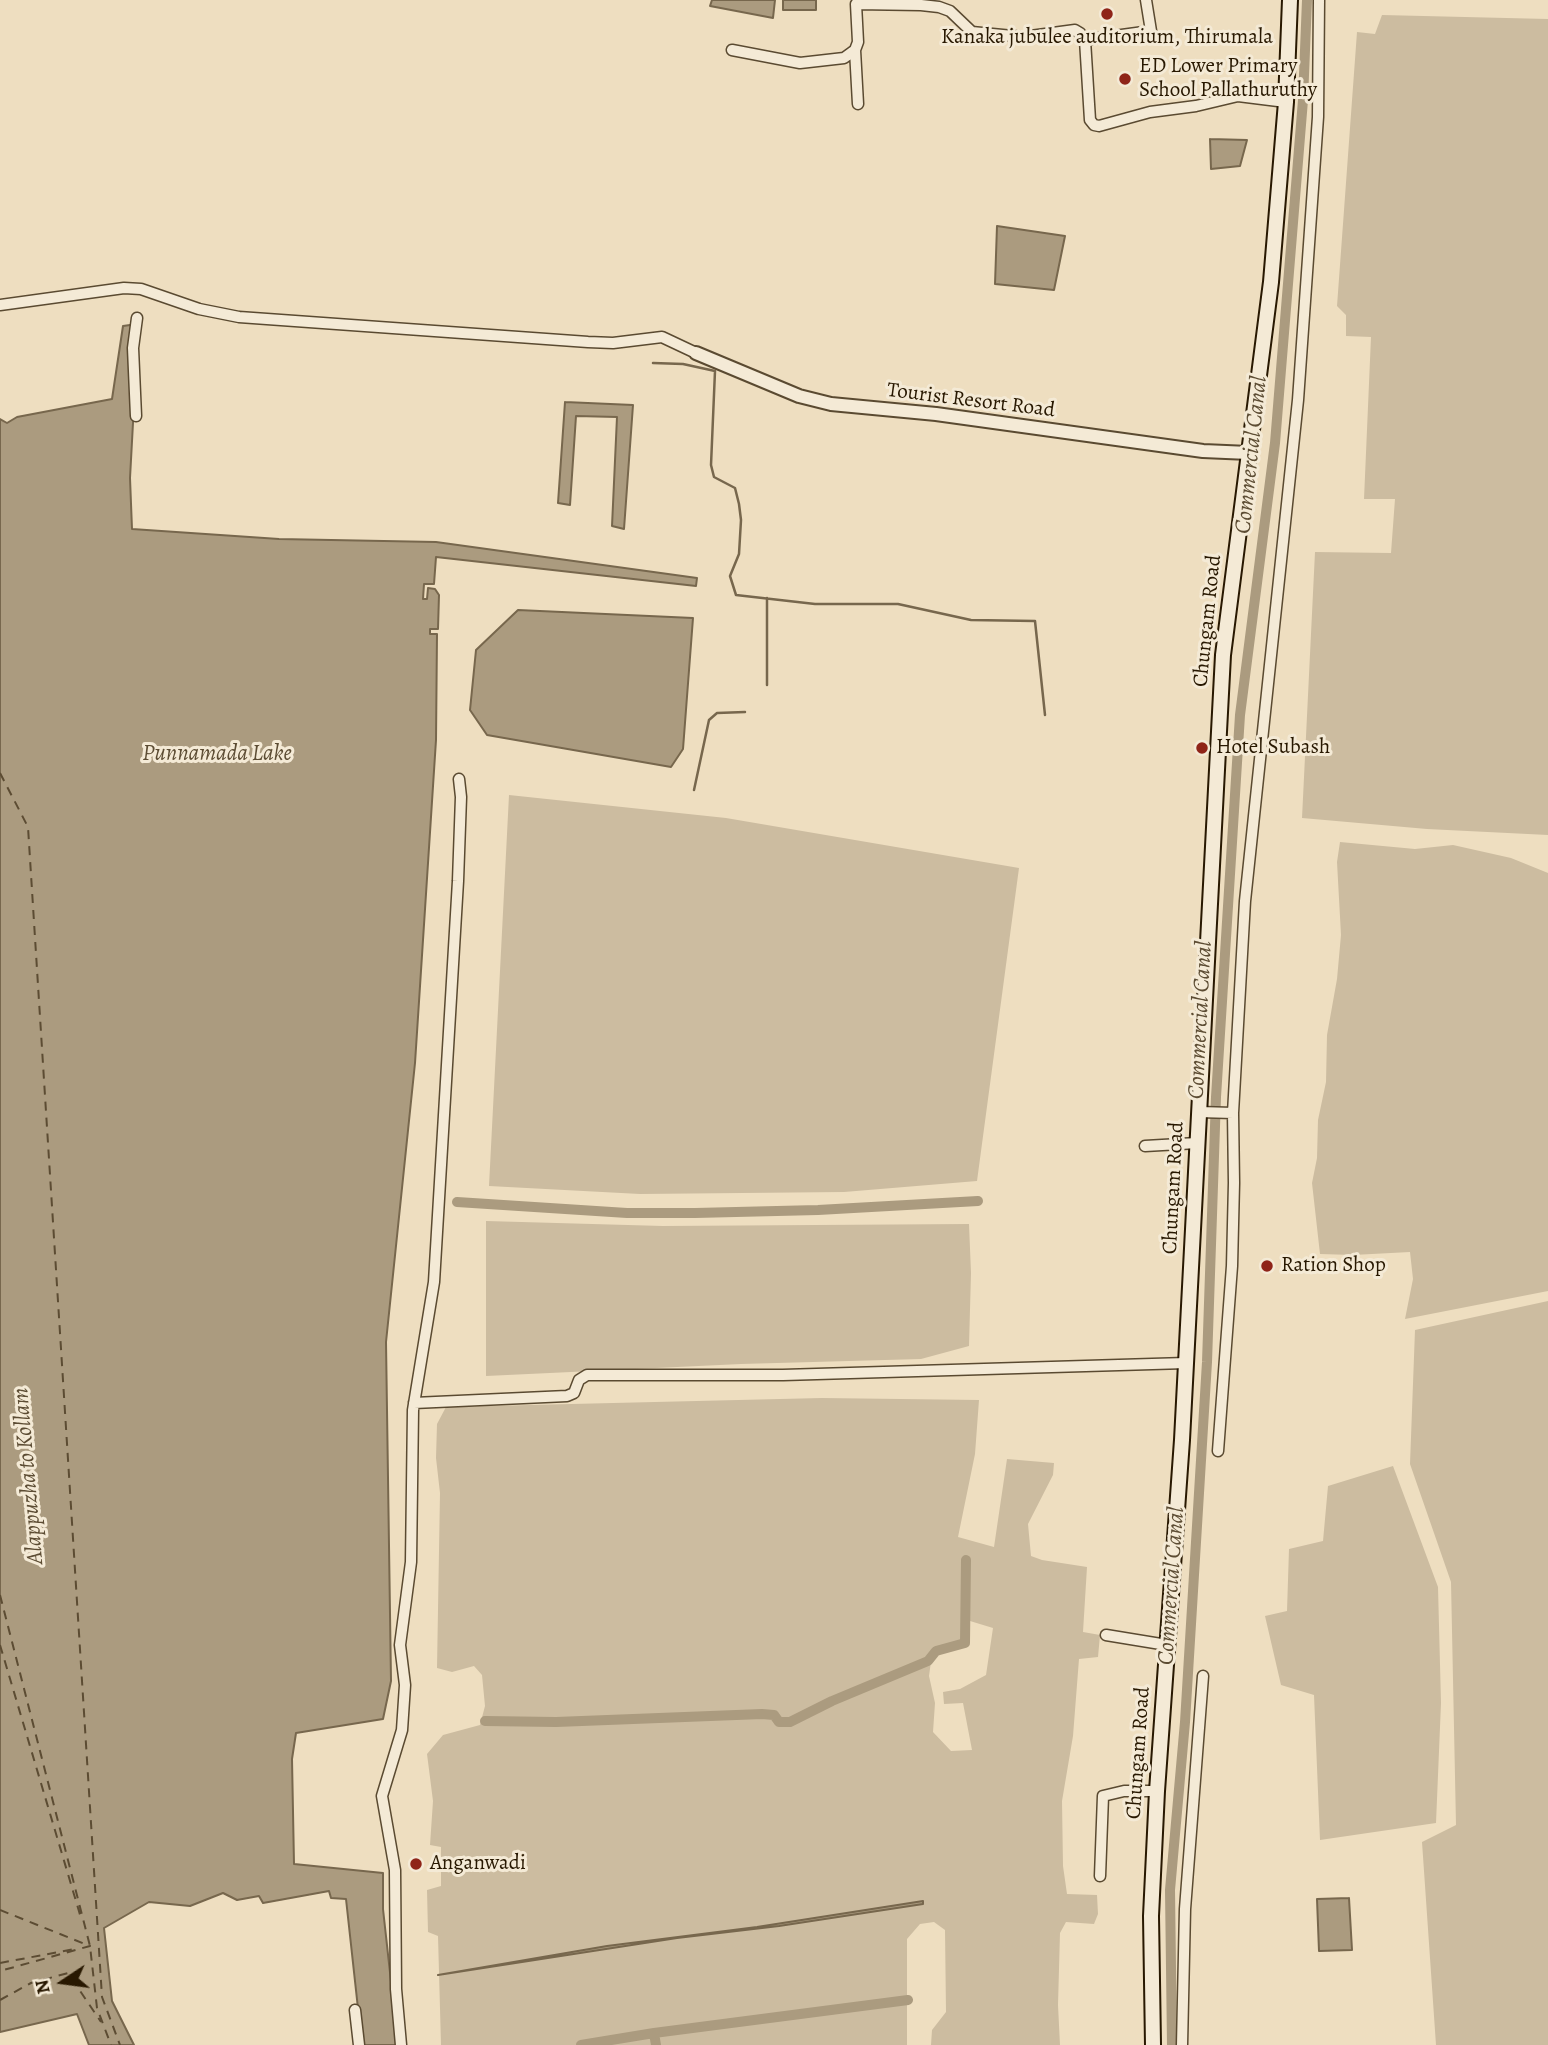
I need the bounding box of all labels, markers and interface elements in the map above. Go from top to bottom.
marker: Kanaka jubulee auditorium, Thirumala [1099,6,1115,22]
place label: Kanaka jubulee auditorium, Thirumala [941,25,1273,51]
place label: ED Lower Primary School Pallathuruthy [1139,54,1317,104]
marker: ED Lower Primary School Pallathuruthy [1117,71,1133,87]
water label: Commercial Canal [1230,375,1274,535]
street label: Tourist Resort Road [886,378,1056,424]
street label: Chungam Road [1189,554,1227,688]
place label: Hotel Subash [1216,735,1330,761]
water label: Punnamada Lake [142,740,292,768]
marker: Hotel Subash [1194,740,1210,756]
water label: Commercial Canal [1183,940,1219,1100]
street label: Chungam Road [1158,1121,1190,1255]
place label: Ration Shop [1281,1253,1386,1279]
marker: Ration Shop [1259,1258,1275,1274]
water label: Alappuzha to Kollam [8,1387,50,1565]
water label: Commercial Canal [1153,1506,1191,1666]
street label: Chungam Road [1122,1686,1156,1820]
place label: Anganwadi [430,1851,526,1877]
marker: Anganwadi [408,1856,424,1872]
north arrow [28,1947,98,2017]
text: N [28,1977,57,1996]

